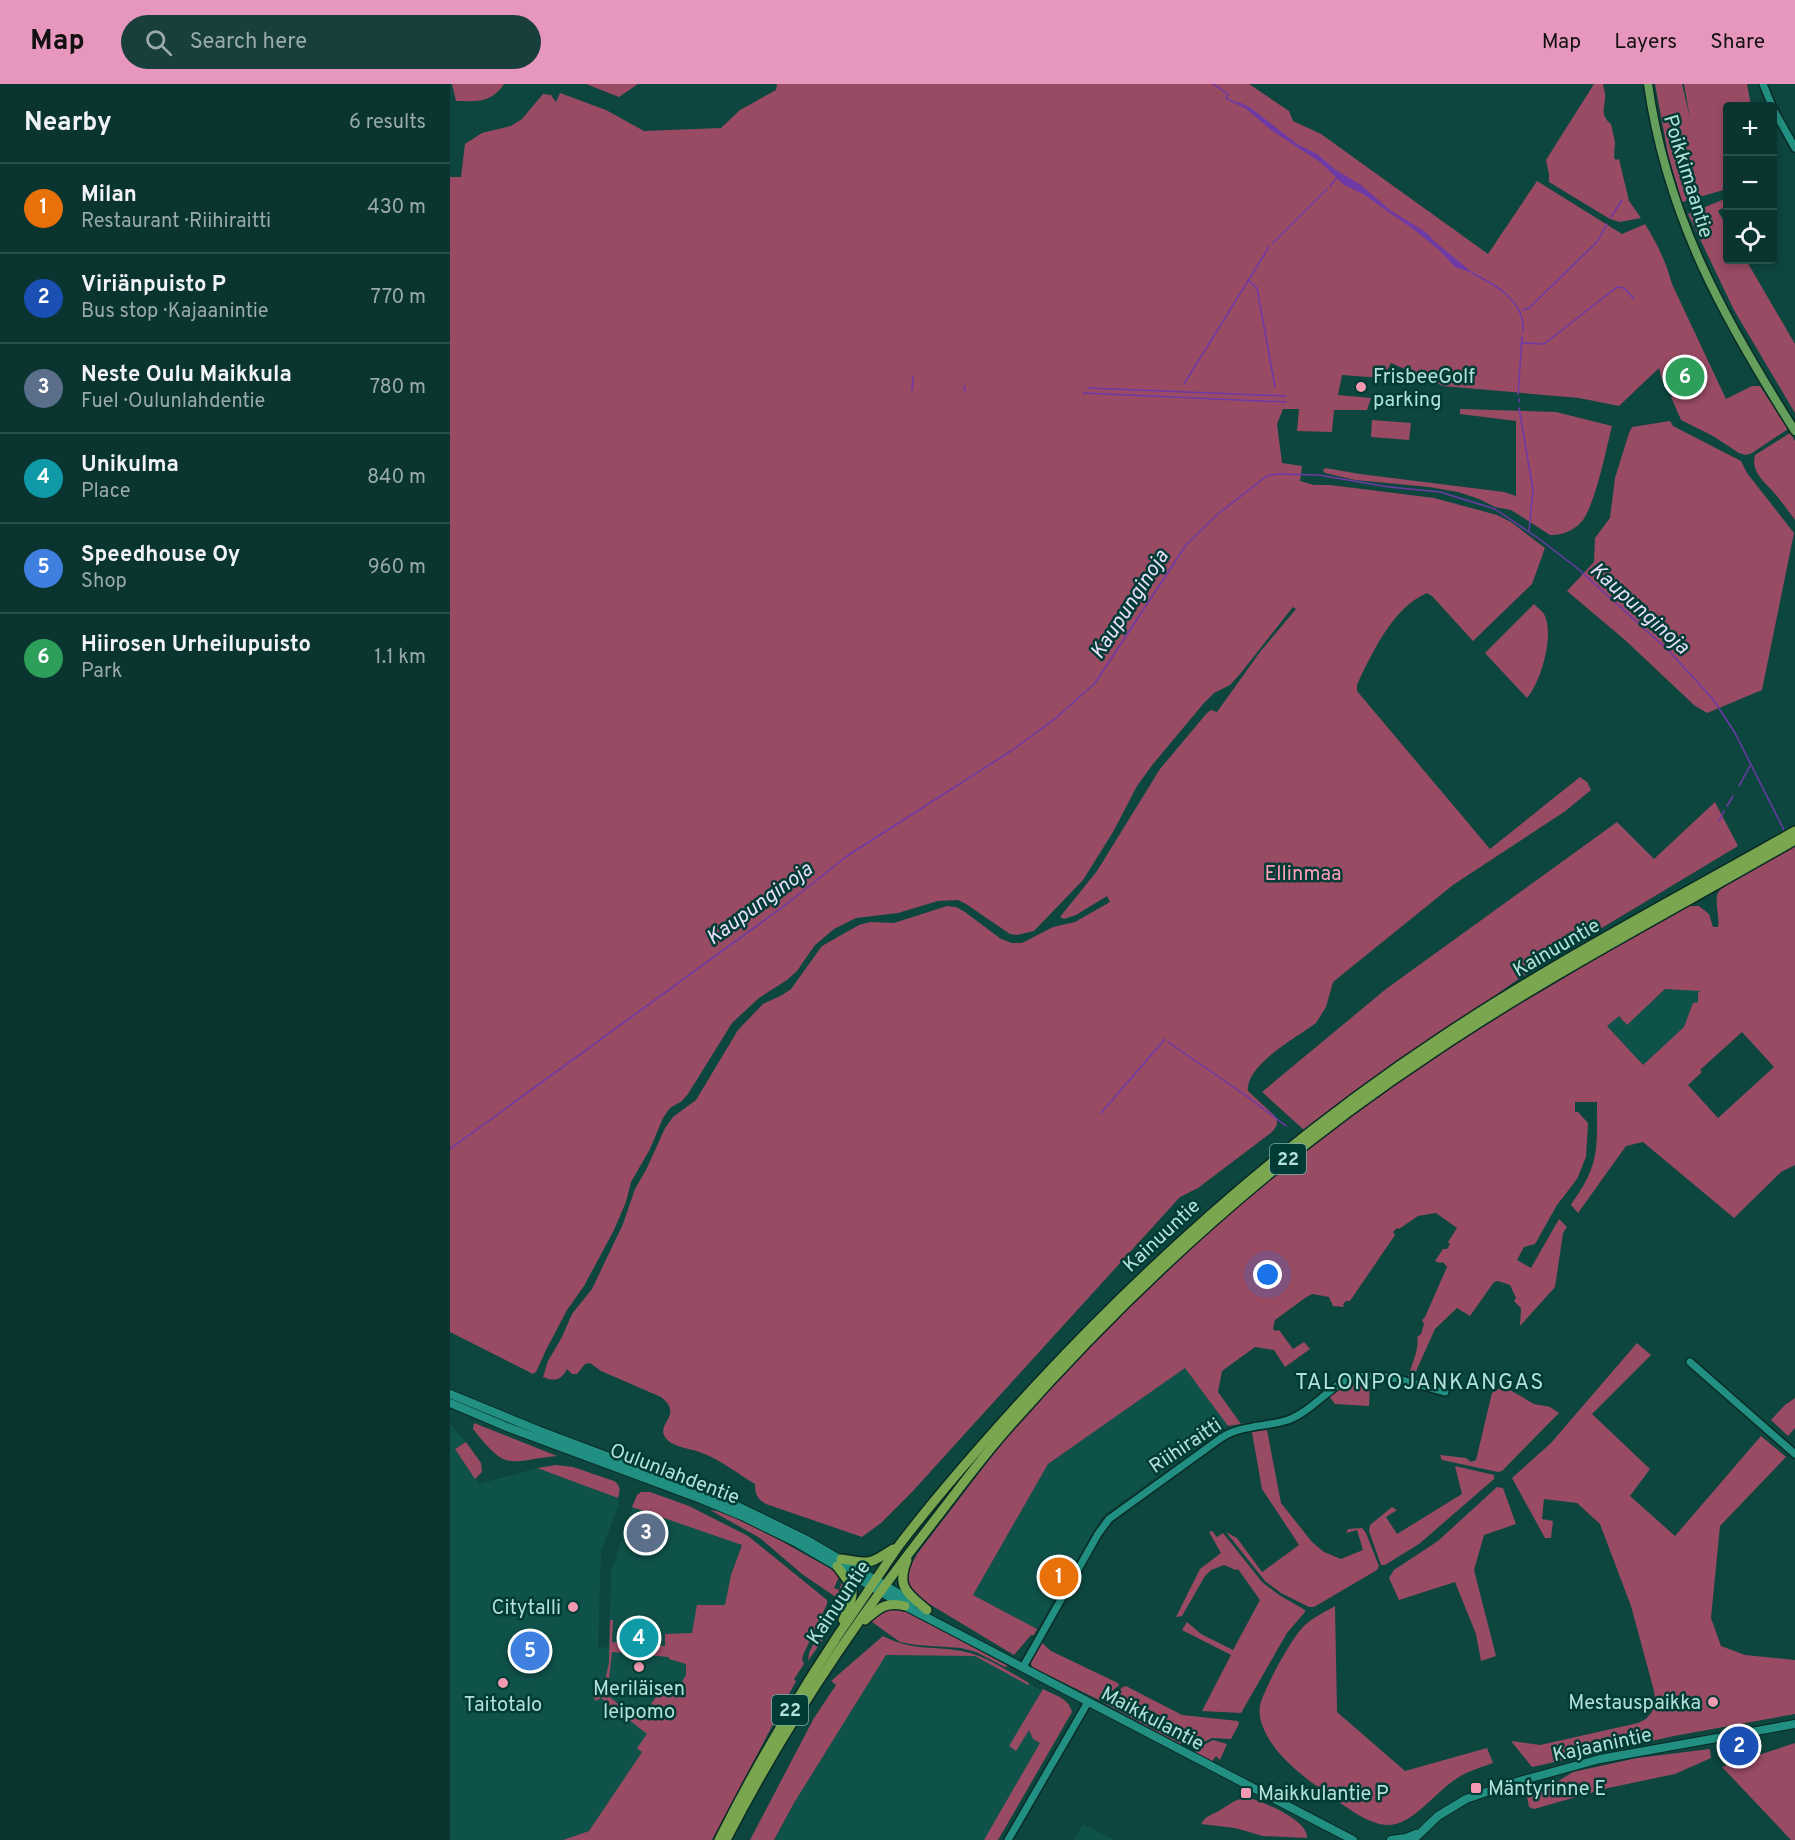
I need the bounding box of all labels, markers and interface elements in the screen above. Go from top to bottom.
search box [121,15,541,69]
text: Map [30,24,85,60]
icon: search [142,26,175,59]
text: Search here [190,29,307,56]
text: Map [1542,29,1581,56]
text: Layers [1614,29,1677,56]
text: Share [1710,29,1765,56]
map controls [1723,102,1777,264]
button: + [1723,102,1777,156]
text: Nearby [24,107,112,140]
text: 6 results [349,110,426,136]
street label: Poikkimaantie [1656,112,1718,241]
button: − [1723,156,1777,210]
text: Milan [81,182,137,209]
text: 1 [40,195,48,221]
text: 430 m [367,195,426,221]
text: Restaurant · Riihiraitti [81,209,271,235]
button: locate [1723,210,1777,264]
text: Viriänpuisto P [81,272,226,299]
text: 2 [37,285,50,311]
text: 770 m [371,285,426,311]
text: Bus stop · Kajaanintie [81,299,269,325]
pin: 6 [1666,354,1704,400]
text: Neste Oulu Maikkula [81,362,292,389]
place label: FrisbeeGolf parking [1373,365,1475,414]
text: 3 [38,375,50,401]
text: 780 m [370,375,426,401]
marker: FrisbeeGolf parking [1354,380,1368,394]
text: Fuel · Oulunlahdentie [81,389,265,415]
text: Unikulma [81,452,179,479]
text: 4 [37,465,50,491]
text: 840 m [367,465,426,491]
text: Place [81,479,131,505]
text: Speedhouse Oy [81,542,240,569]
water label: Kaupunginoja [1085,545,1176,665]
text: 5 [37,555,50,581]
text: 960 m [368,555,426,581]
water label: Kaupunginoja [1583,557,1695,661]
text: Shop [81,569,127,595]
text: Hiirosen Urheilupuisto [81,632,311,659]
text: 6 [37,645,50,671]
text: 1.1 km [374,645,426,671]
text: Park [81,659,122,685]
water label: Kaupunginoja [701,856,819,952]
park label: Ellinmaa [1264,862,1342,888]
street label: Kainuuntie [1509,913,1605,984]
road number: 22 [1270,1144,1306,1174]
street label: Kainuuntie [1118,1194,1206,1279]
your location [1253,1260,1282,1289]
district label: TALONPOJANKANGAS [1295,1370,1545,1397]
street label: Riihiraitti [1145,1413,1227,1480]
street label: Oulunlahdentie [606,1438,743,1512]
pin: 3 [626,1510,666,1556]
pin: 1 [1040,1554,1078,1600]
street label: Kainuuntie [802,1556,877,1650]
place label: Citytalli [492,1596,561,1622]
marker: Citytalli [566,1600,580,1614]
pin: 4 [620,1616,658,1660]
pin: 5 [510,1628,550,1674]
marker: Meriläisen leipomo [632,1660,646,1674]
marker: Taitotalo [496,1676,510,1690]
place label: Meriläisen leipomo [593,1677,685,1726]
street label: Maikkulantie [1096,1682,1208,1758]
place label: Mestauspaikka [1568,1691,1701,1717]
place label: Taitotalo [464,1693,542,1719]
road number: 22 [772,1695,808,1725]
marker: Mestauspaikka [1706,1695,1720,1709]
street label: Kajaanintie [1550,1723,1654,1769]
pin: 2 [1720,1724,1758,1768]
place label: Mäntyrinne E [1488,1777,1606,1803]
marker: Mäntyrinne E [1469,1781,1483,1795]
place label: Maikkulantie P [1258,1782,1389,1808]
marker: Maikkulantie P [1239,1786,1253,1800]

